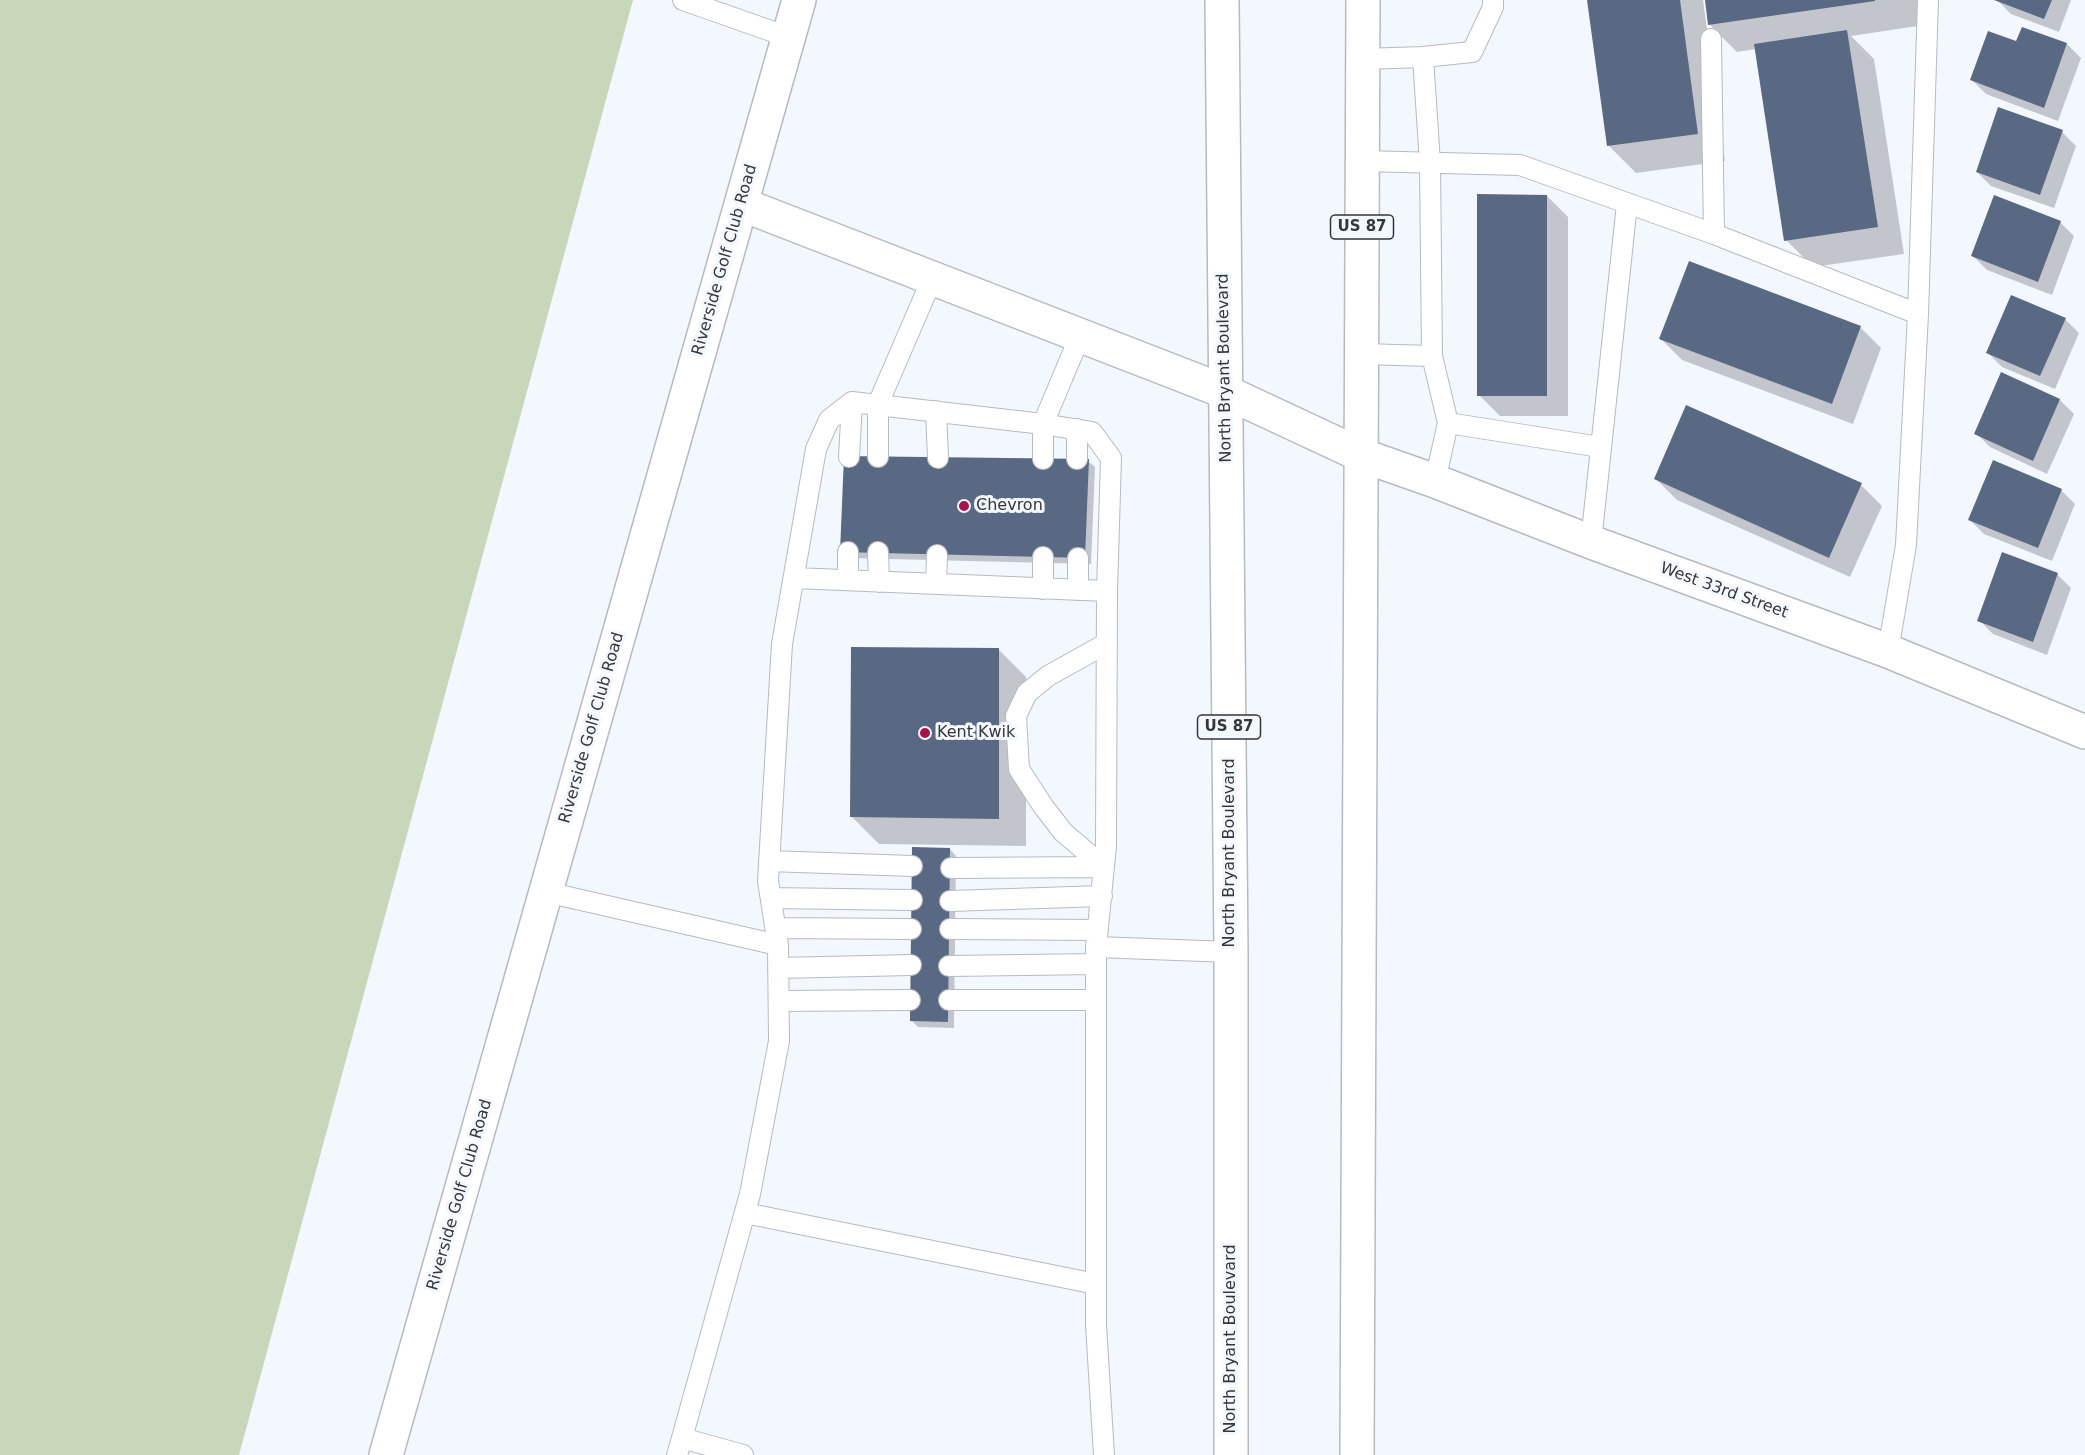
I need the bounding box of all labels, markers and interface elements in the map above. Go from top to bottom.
street label: Riverside Golf Club Road [689,162,761,358]
road number: US 87 [1330,215,1394,239]
street label: North Bryant Boulevard [1214,273,1236,463]
place label: Chevron [976,496,1043,516]
marker: Chevron [957,499,971,513]
street label: West 33rd Street [1657,559,1791,623]
street label: Riverside Golf Club Road [556,630,628,826]
road number: US 87 [1198,715,1260,739]
place label: Kent Kwik [937,723,1015,743]
marker: Kent Kwik [918,726,932,740]
street label: North Bryant Boulevard [1220,758,1240,948]
street label: Riverside Golf Club Road [424,1097,496,1293]
street label: North Bryant Boulevard [1221,1244,1241,1434]

